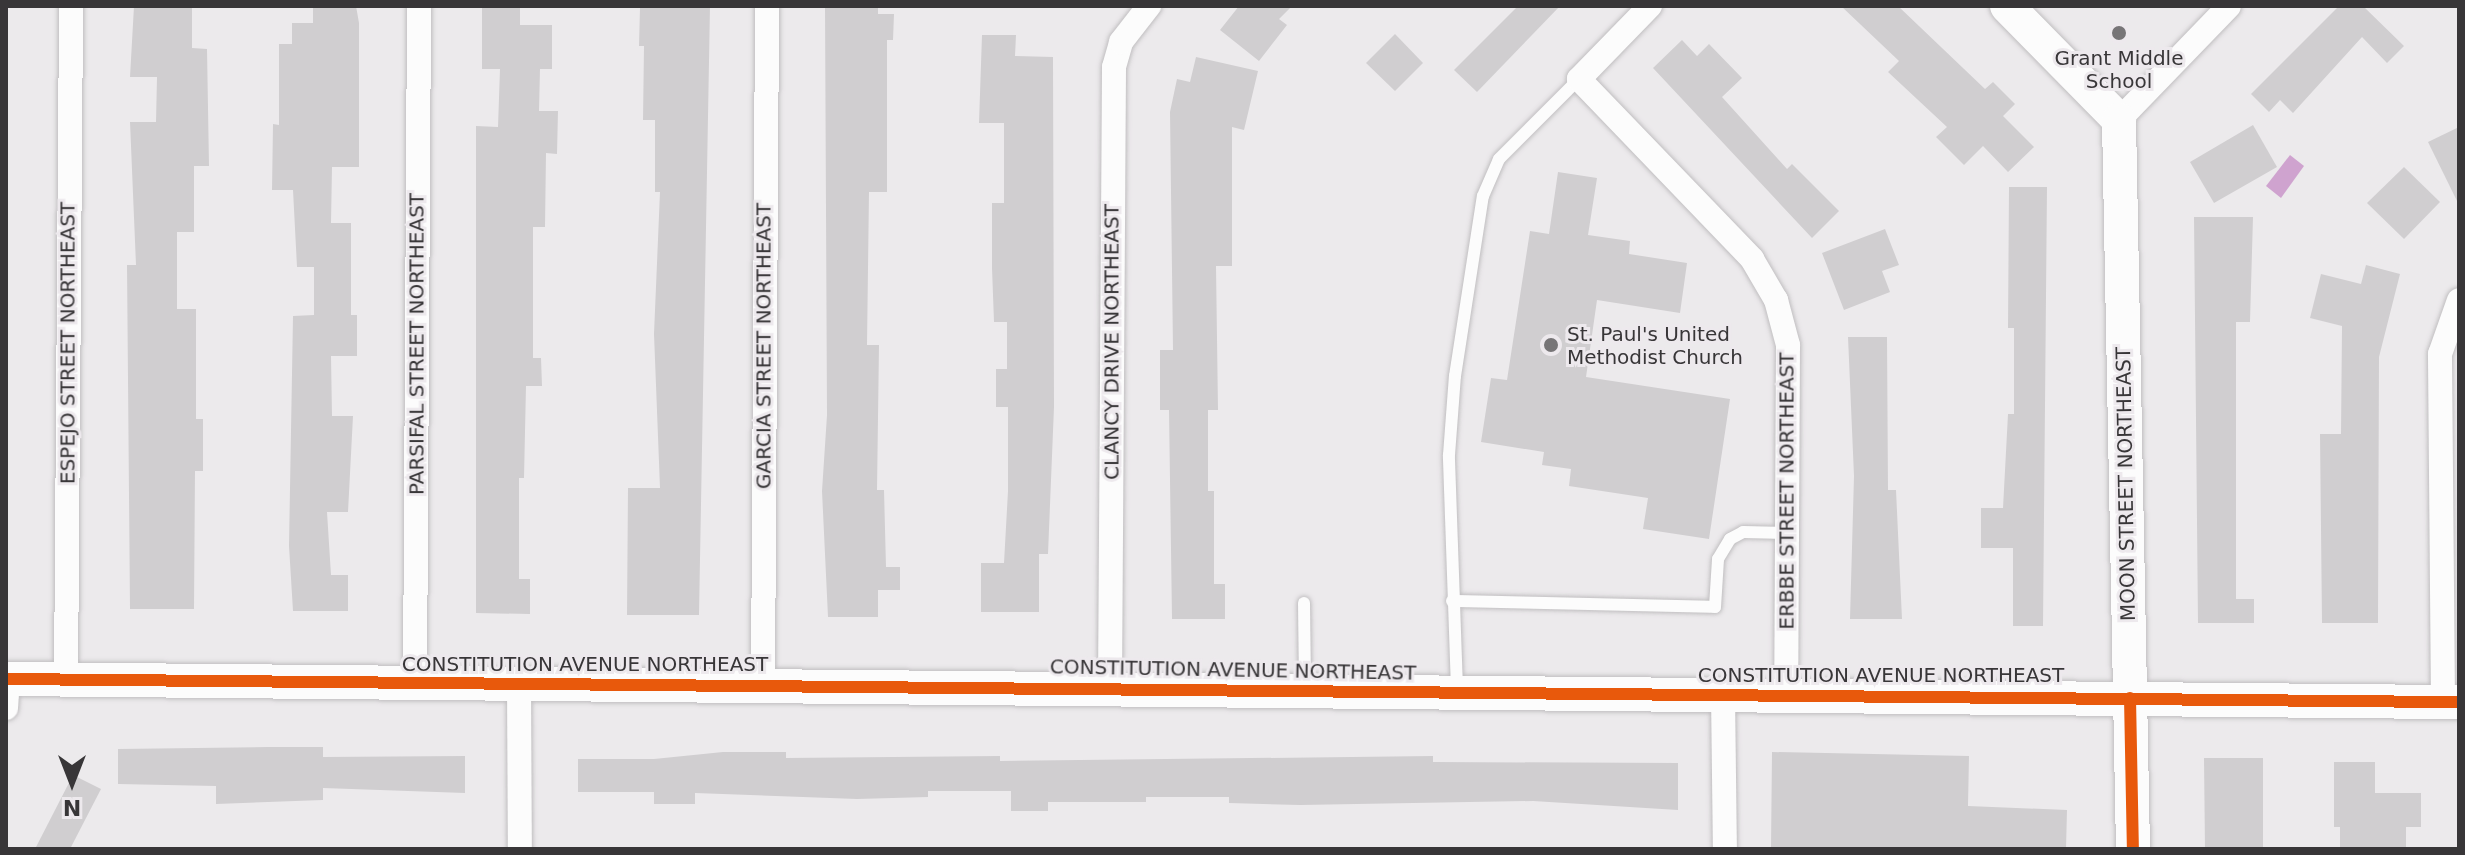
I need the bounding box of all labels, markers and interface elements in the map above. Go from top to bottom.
marker: Grant Middle School [2110,24,2128,42]
place label: Grant Middle School [2055,46,2183,93]
street label: PARSIFAL STREET NORTHEAST [405,193,429,495]
street label: ESPEJO STREET NORTHEAST [56,202,80,484]
street label: GARCIA STREET NORTHEAST [752,203,776,489]
street label: CLANCY DRIVE NORTHEAST [1100,204,1124,480]
place label: St. Paul's United Methodist Church [1567,322,1743,369]
marker: St. Paul's United Methodist Church [1542,336,1560,354]
street label: MOON STREET NORTHEAST [2112,347,2140,621]
street label: ERBBE STREET NORTHEAST [1775,352,1799,630]
street label: CONSTITUTION AVENUE NORTHEAST [402,652,768,676]
street label: CONSTITUTION AVENUE NORTHEAST [1050,655,1416,685]
street label: CONSTITUTION AVENUE NORTHEAST [1698,663,2064,687]
north arrow [32,743,112,823]
text: N [63,795,81,820]

